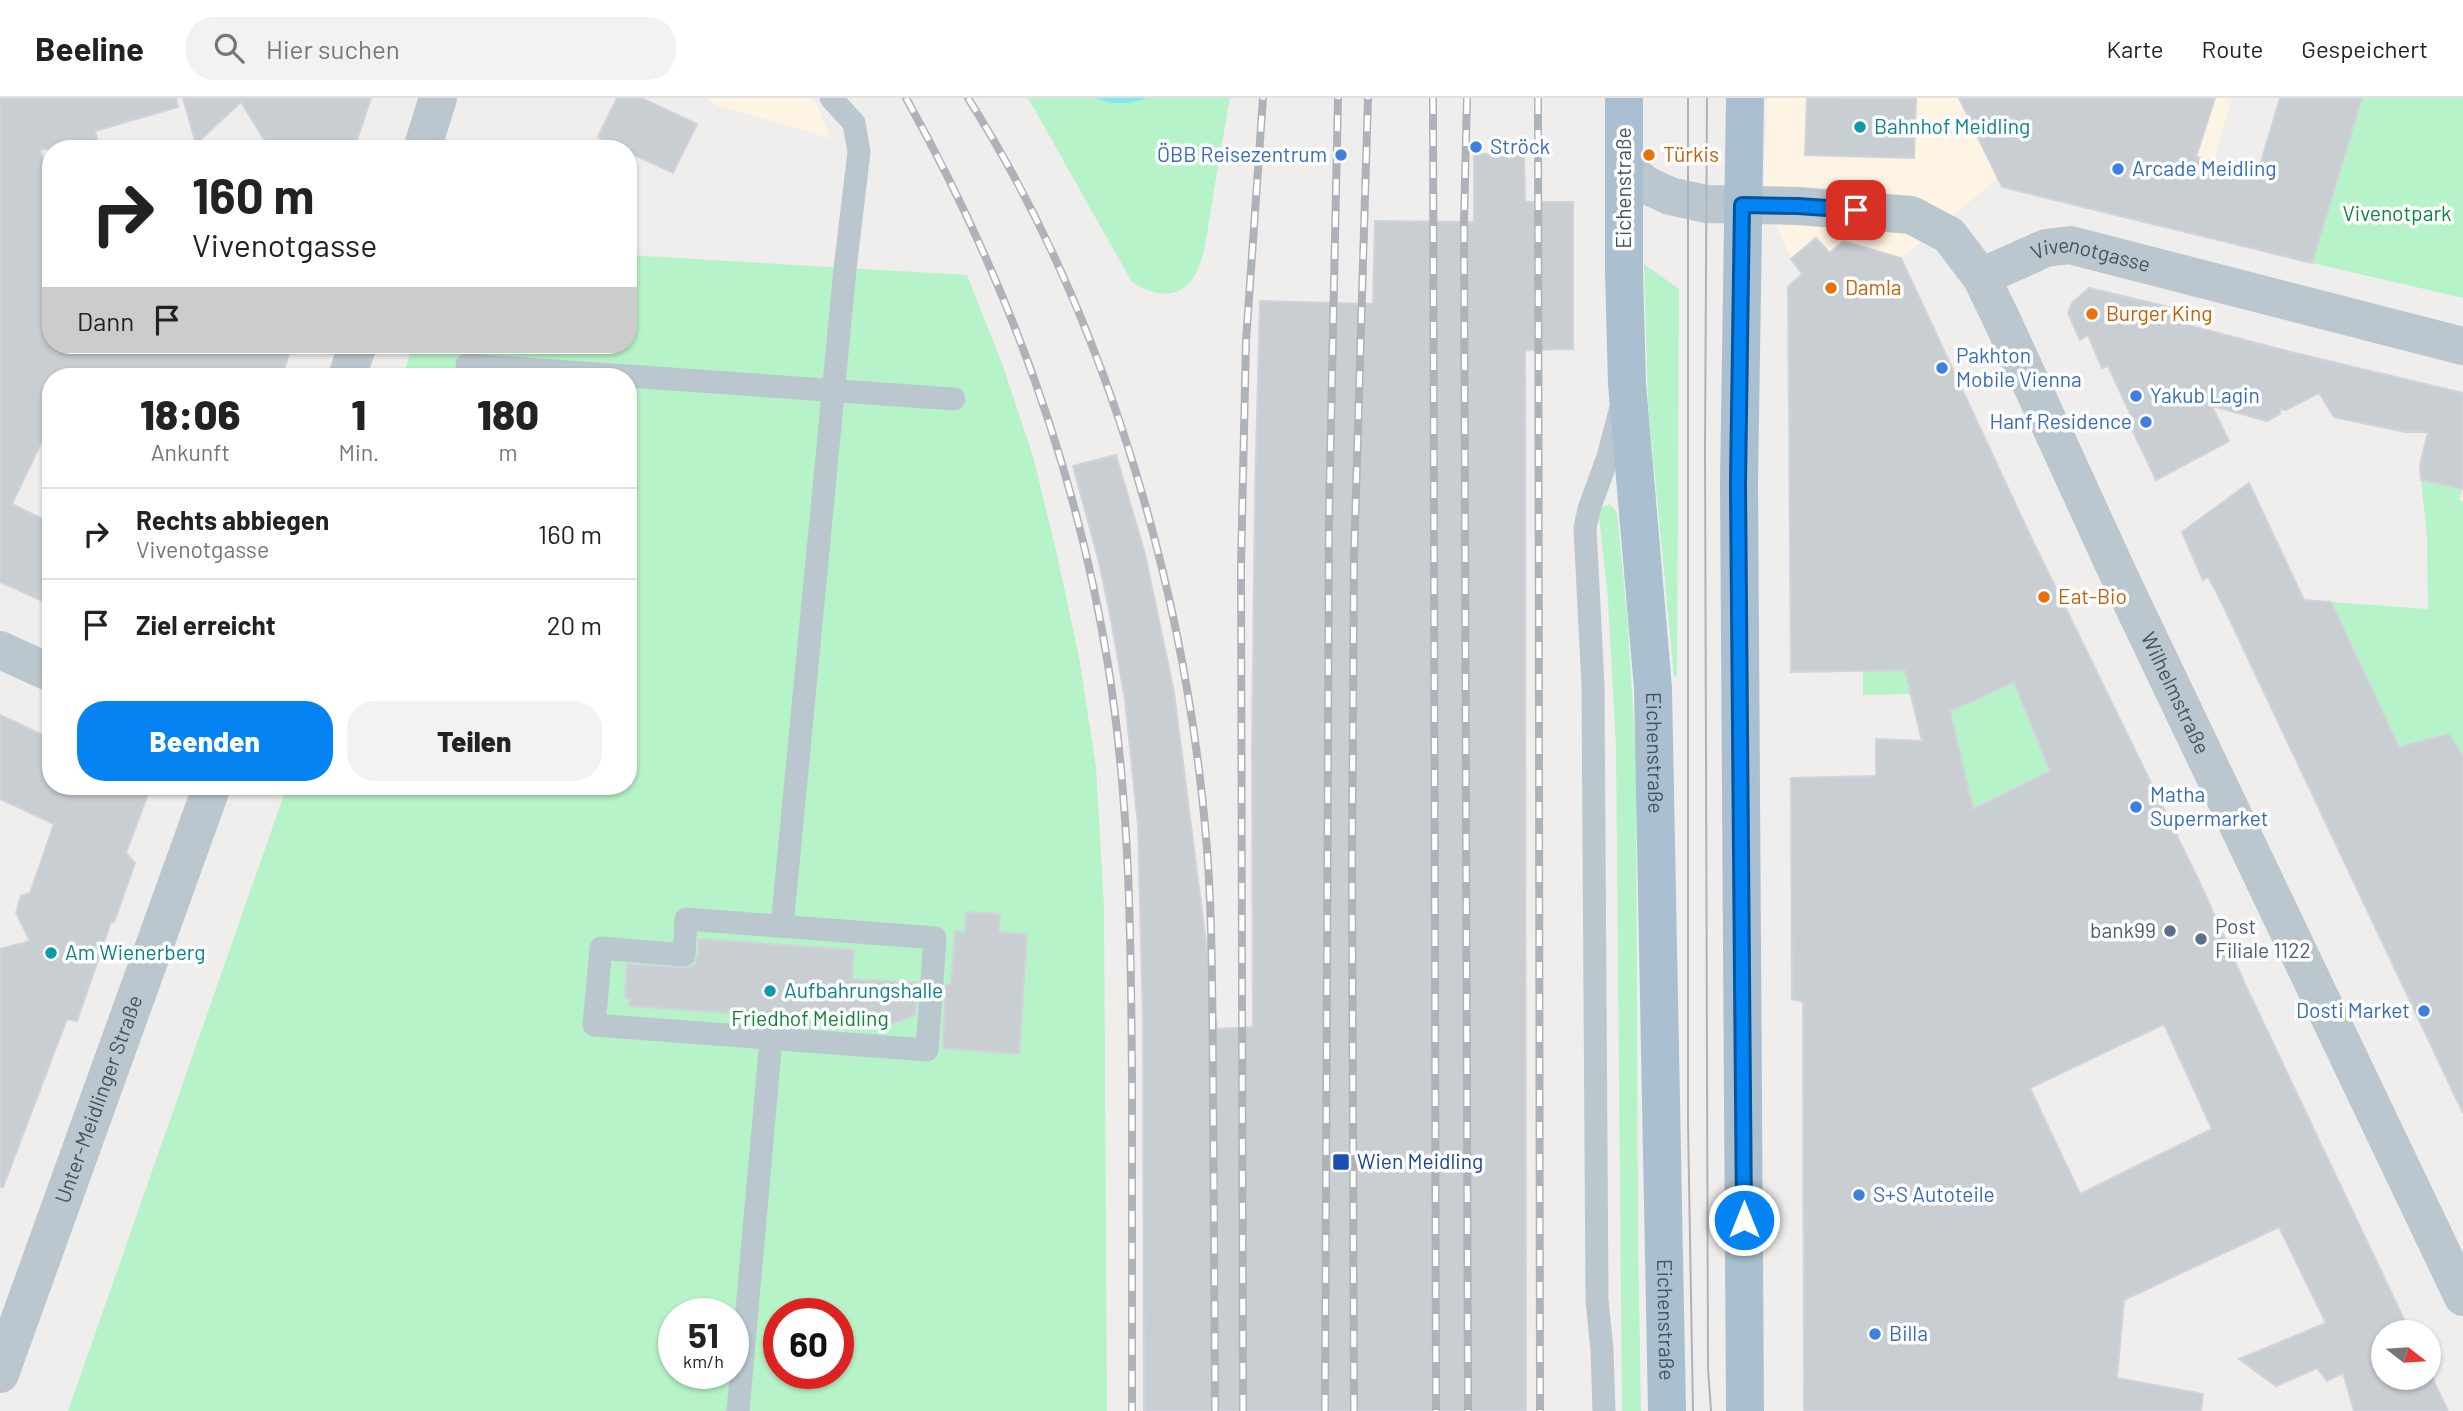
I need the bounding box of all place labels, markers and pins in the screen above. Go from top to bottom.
place label: Bahnhof Meidling [1874,113,2030,138]
marker: Bahnhof Meidling [1852,119,1868,135]
place label: Ströck [1490,133,1550,158]
marker: Ströck [1468,139,1484,155]
place label: ÖBB Reisezentrum [1157,141,1327,166]
place label: Türkis [1663,141,1719,166]
marker: ÖBB Reisezentrum [1333,147,1349,163]
marker: Türkis [1641,147,1657,163]
place label: Arcade Meidling [2132,155,2277,180]
marker: Arcade Meidling [2110,161,2126,177]
pin [1826,180,1886,240]
place label: Damla [1845,274,1902,299]
marker: Damla [1823,280,1839,296]
place label: Burger King [2106,300,2213,325]
marker: Burger King [2084,306,2100,322]
place label: Pakhton Mobile Vienna [1956,342,2082,391]
marker: Pakhton Mobile Vienna [1934,360,1950,376]
place label: Yakub Lagin [2150,382,2260,407]
marker: Yakub Lagin [2128,388,2144,404]
place label: Hanf Residence [1989,408,2132,433]
marker: Hanf Residence [2138,414,2154,430]
place label: Eat-Bio [2058,583,2127,608]
marker: Eat-Bio [2036,589,2052,605]
place label: Matha Supermarket [2150,781,2268,830]
marker: Matha Supermarket [2128,799,2144,815]
place label: Post Filiale 1122 [2215,913,2311,962]
place label: bank99 [2090,917,2156,942]
marker: bank99 [2162,923,2178,939]
marker: Post Filiale 1122 [2193,931,2209,947]
place label: Am Wienerberg [65,939,205,964]
marker: Am Wienerberg [43,945,59,961]
place label: Aufbahrungshalle [784,977,943,1002]
marker: Aufbahrungshalle [762,983,778,999]
place label: Dosti Market [2296,997,2410,1022]
marker: Dosti Market [2416,1003,2432,1019]
place label: Wien Meidling [1357,1148,1483,1173]
marker: Wien Meidling [1331,1152,1351,1172]
place label: S+S Autoteile [1873,1181,1995,1206]
marker: S+S Autoteile [1851,1187,1867,1203]
place label: Billa [1889,1320,1928,1345]
marker: Billa [1867,1326,1883,1342]

